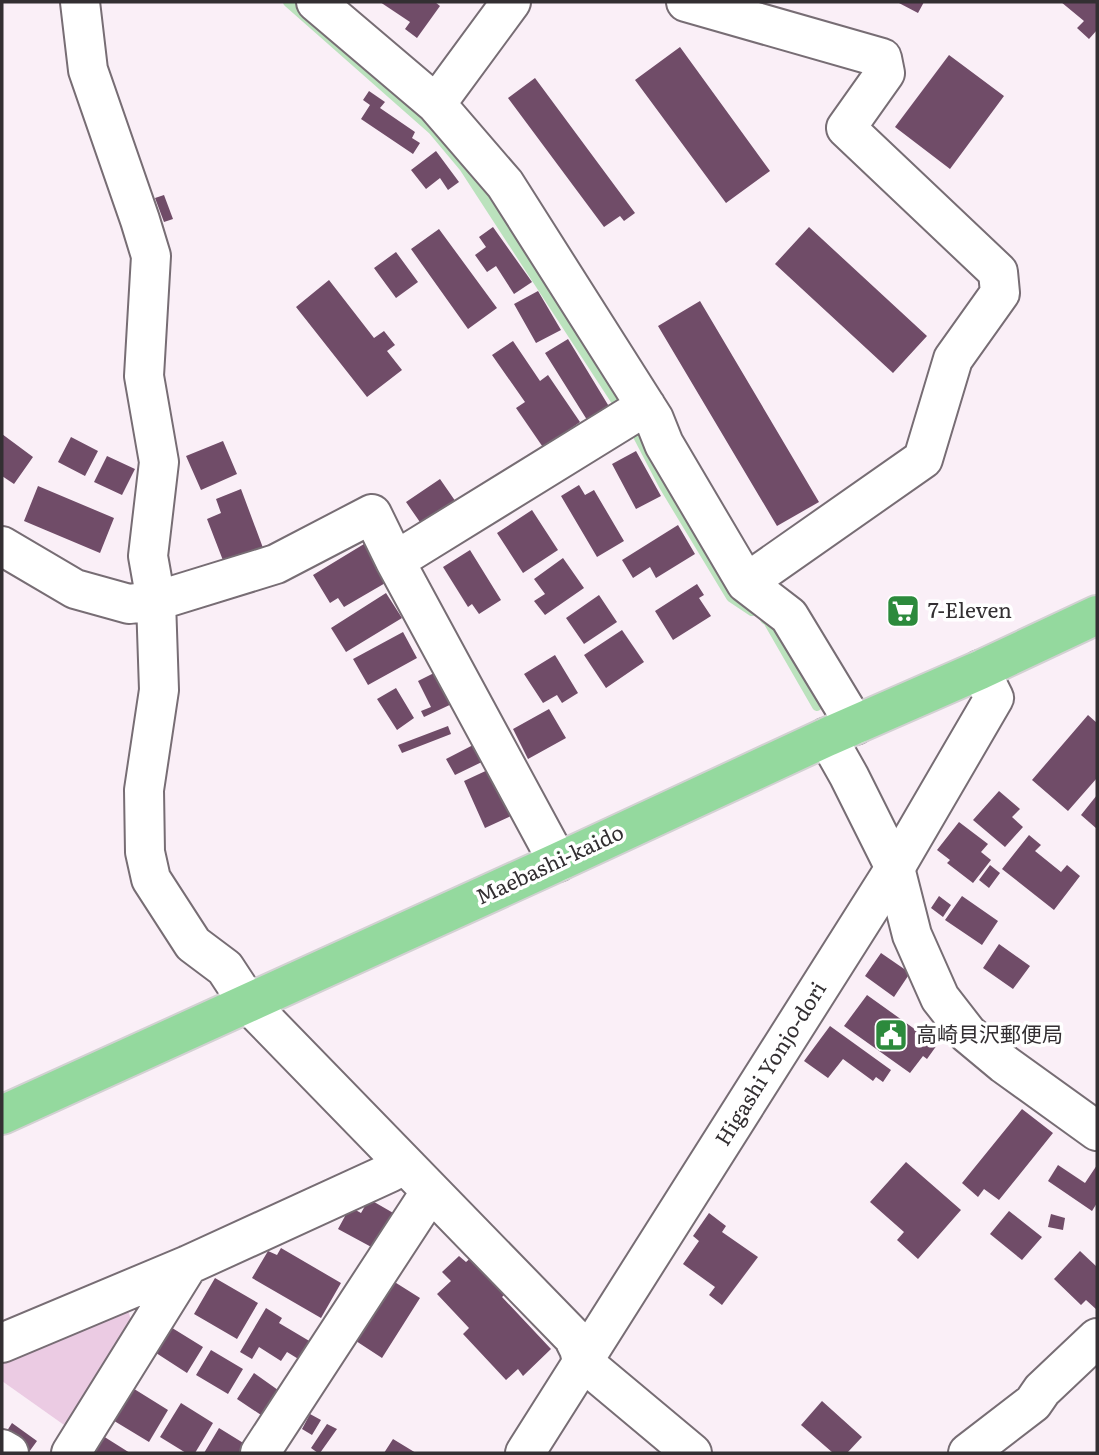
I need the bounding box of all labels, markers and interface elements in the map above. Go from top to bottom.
supermarket icon: 7-Eleven [884,592,922,630]
place label: 7-Eleven [928,593,1012,624]
street label: Maebashi-kaido [470,815,628,911]
street label: Higashi Yonjo-dori [706,975,832,1151]
public building icon: 高崎貝沢郵便局 [872,1016,910,1054]
place label: 高崎貝沢郵便局 [916,1017,1063,1048]

